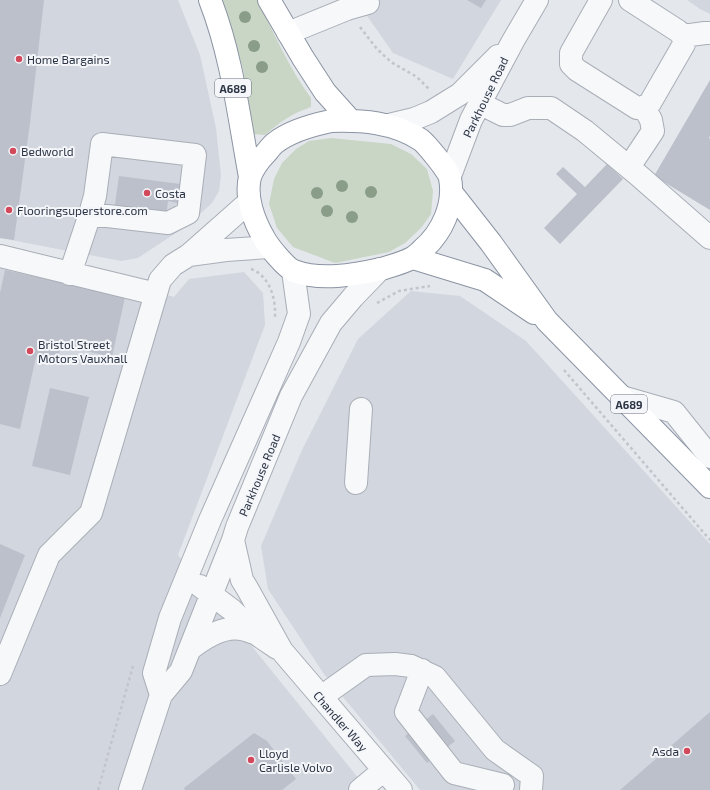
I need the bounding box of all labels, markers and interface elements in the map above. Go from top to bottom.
place label: Home Bargains [27,52,110,66]
marker: Home Bargains [14,54,24,64]
street label: Parkhouse Road [459,54,511,140]
road number: A689 [215,79,251,97]
place label: Bedworld [21,144,74,158]
marker: Bedworld [8,146,18,156]
place label: Costa [155,186,186,200]
marker: Costa [142,188,152,198]
place label: Flooringsuperstore.com [17,203,148,217]
marker: Flooringsuperstore.com [4,205,14,215]
place label: Bristol Street Motors Vauxhall [38,337,128,365]
marker: Bristol Street Motors Vauxhall [25,346,35,356]
road number: A689 [611,395,647,413]
street label: Parkhouse Road [235,432,283,518]
street label: Chandler Way [311,688,371,755]
place label: Asda [652,744,679,758]
place label: Lloyd Carlisle Volvo [259,746,333,774]
marker: Asda [682,746,692,756]
marker: Lloyd Carlisle Volvo [246,755,256,765]

